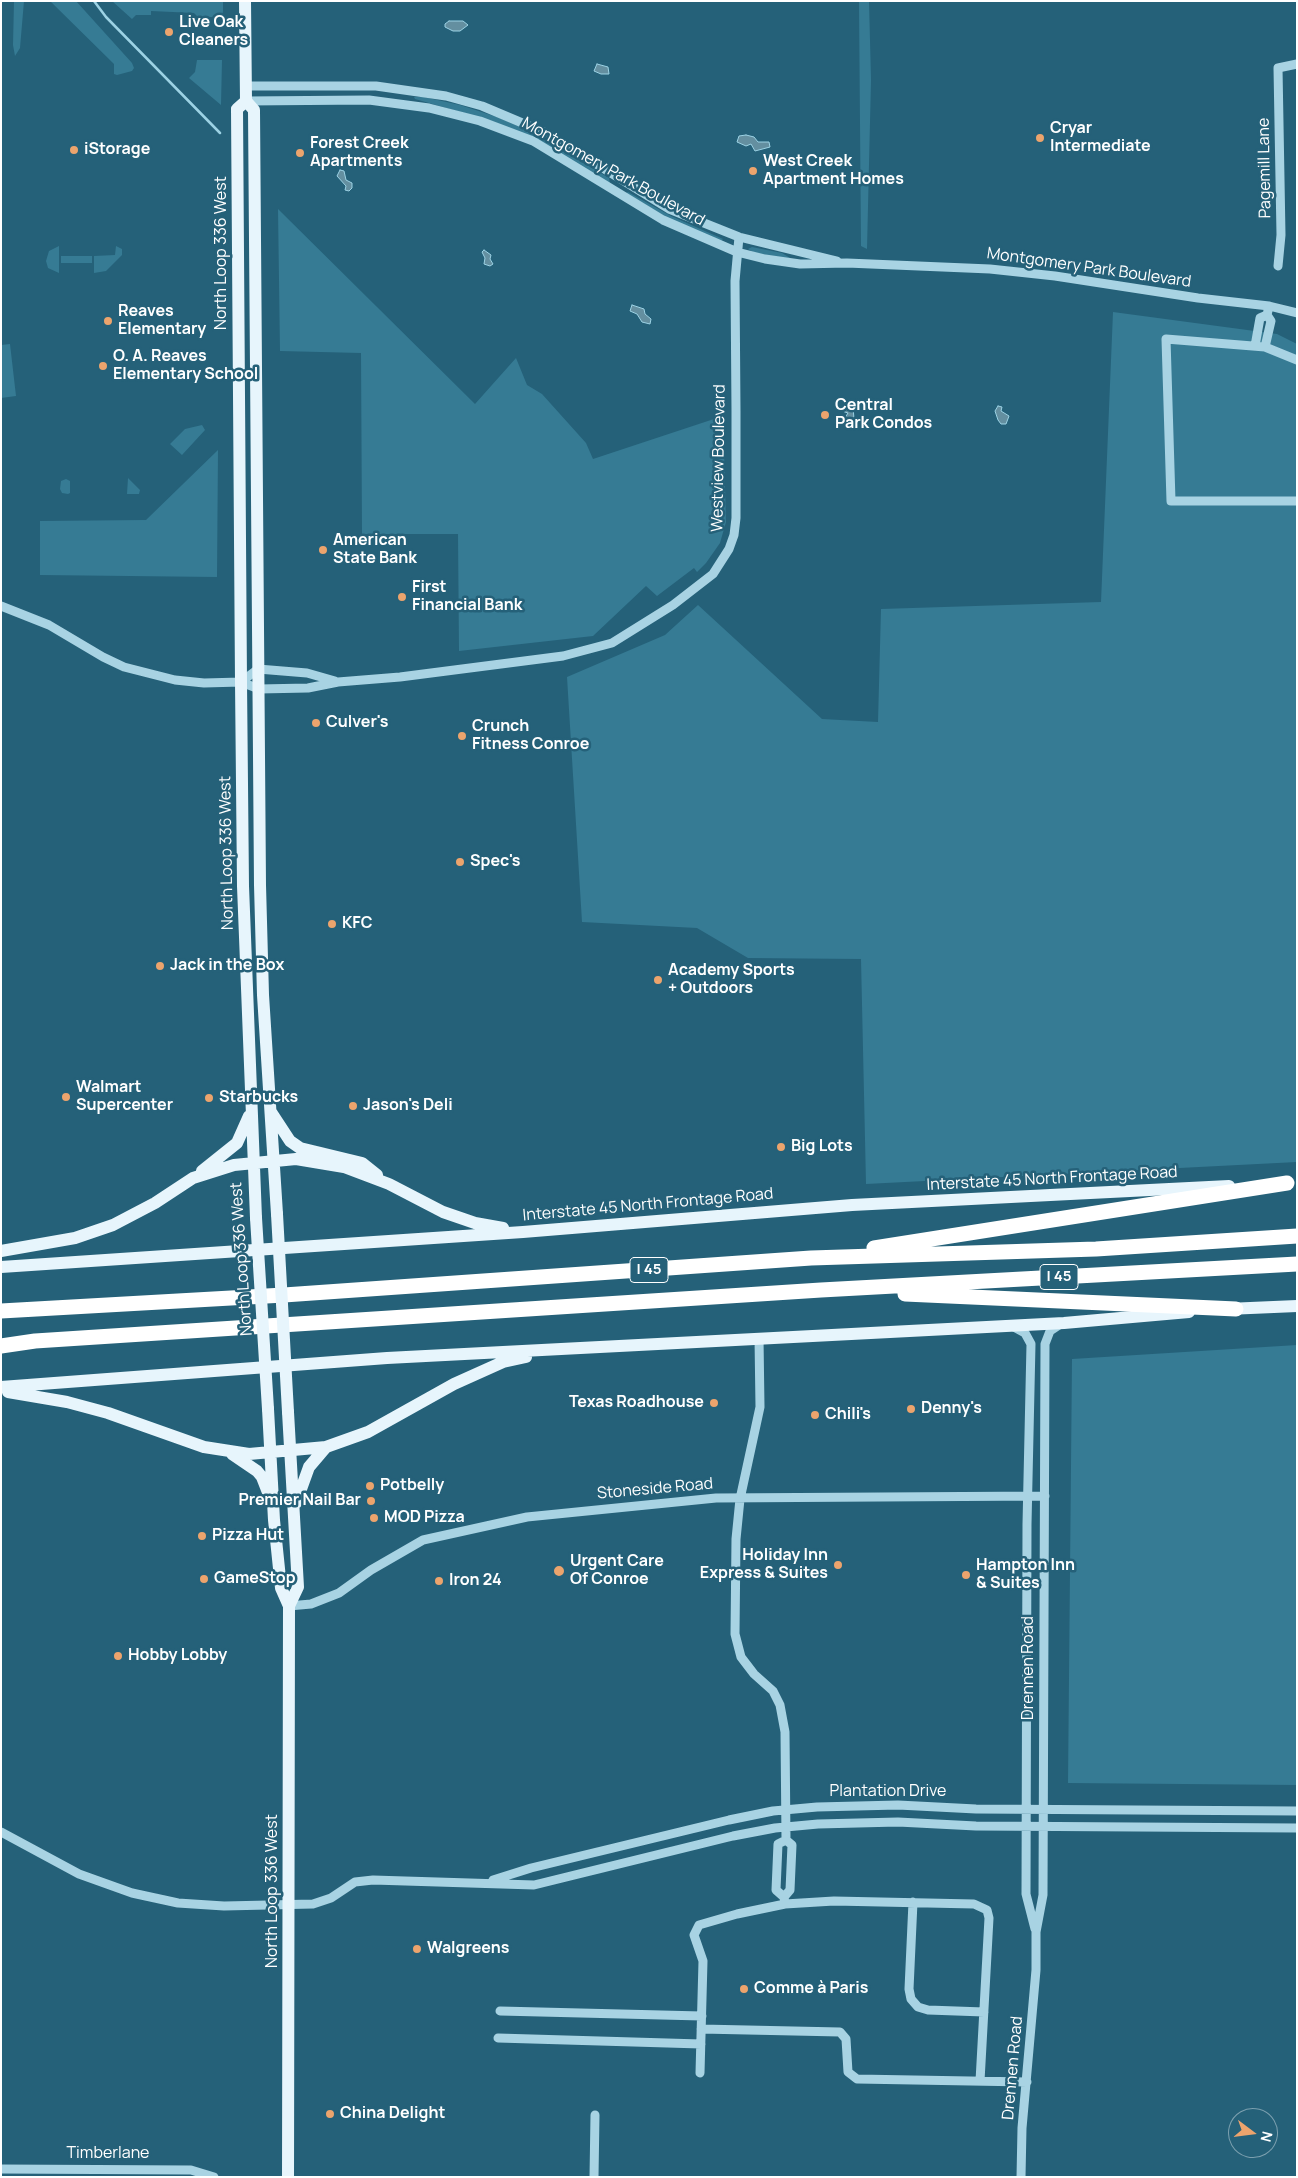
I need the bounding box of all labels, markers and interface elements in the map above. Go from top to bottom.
place label: Live Oak Cleaners [179,13,248,51]
marker: Live Oak Cleaners [163,26,175,38]
street label: Montgomery Park Boulevard [518,114,708,230]
street label: Pagemill Lane [1255,118,1275,218]
place label: Cryar Intermediate [1050,119,1151,157]
marker: Cryar Intermediate [1034,132,1046,144]
place label: Forest Creek Apartments [310,134,409,172]
place label: iStorage [84,140,150,160]
marker: iStorage [68,144,80,156]
marker: Forest Creek Apartments [294,147,306,159]
place label: West Creek Apartment Homes [763,152,904,190]
marker: West Creek Apartment Homes [747,165,759,177]
street label: North Loop 336 West [212,176,232,330]
street label: Montgomery Park Boulevard [986,244,1192,292]
place label: Reaves Elementary [118,302,206,340]
marker: Reaves Elementary [102,315,114,327]
place label: O. A. Reaves Elementary School [113,347,258,385]
marker: O. A. Reaves Elementary School [97,360,109,372]
street label: Westview Boulevard [708,384,730,532]
place label: Central Park Condos [835,396,932,434]
marker: Central Park Condos [819,409,831,421]
place label: American State Bank [333,531,417,569]
marker: American State Bank [317,544,329,556]
place label: First Financial Bank [412,578,522,616]
marker: First Financial Bank [396,591,408,603]
place label: Culver's [326,713,388,733]
marker: Culver's [310,717,322,729]
place label: Crunch Fitness Conroe [472,717,589,755]
marker: Crunch Fitness Conroe [456,730,468,742]
street label: North Loop 336 West [216,776,238,930]
place label: Spec's [470,852,520,872]
marker: Spec's [454,856,466,868]
place label: KFC [342,914,373,934]
marker: KFC [326,918,338,930]
place label: Jack in the Box [170,956,284,976]
marker: Jack in the Box [154,960,166,972]
place label: Academy Sports + Outdoors [668,961,795,999]
marker: Academy Sports + Outdoors [652,974,664,986]
place label: Walmart Supercenter [76,1078,173,1116]
place label: Starbucks [219,1088,298,1108]
marker: Walmart Supercenter [60,1091,72,1103]
marker: Starbucks [203,1092,215,1104]
place label: Jason's Deli [363,1096,453,1116]
marker: Jason's Deli [347,1100,359,1112]
place label: Big Lots [791,1137,853,1157]
marker: Big Lots [775,1141,787,1153]
street label: Interstate 45 North Frontage Road [926,1163,1178,1195]
street label: North Loop 336 West [227,1181,257,1337]
street label: Interstate 45 North Frontage Road [522,1184,774,1226]
road number: I 45 [630,1258,668,1282]
road number: I 45 [1040,1264,1078,1290]
place label: Texas Roadhouse [569,1393,704,1413]
marker: Texas Roadhouse [708,1397,720,1409]
place label: Denny's [921,1399,982,1419]
marker: Denny's [905,1403,917,1415]
place label: Chili's [825,1405,871,1425]
marker: Chili's [809,1409,821,1421]
street label: Stoneside Road [596,1474,714,1504]
place label: Potbelly [380,1476,444,1496]
marker: Potbelly [364,1480,376,1492]
place label: Premier Nail Bar [239,1491,361,1511]
marker: Premier Nail Bar [365,1495,377,1507]
place label: MOD Pizza [384,1508,465,1528]
marker: MOD Pizza [368,1512,380,1524]
place label: Pizza Hut [212,1526,284,1546]
marker: Pizza Hut [196,1530,208,1542]
place label: Holiday Inn Express & Suites [700,1546,828,1584]
place label: Urgent Care Of Conroe [570,1552,664,1590]
place label: Hampton Inn & Suites [976,1556,1075,1594]
marker: Holiday Inn Express & Suites [832,1559,844,1571]
marker: Urgent Care Of Conroe [552,1564,566,1578]
place label: GameStop [214,1569,296,1589]
marker: Hampton Inn & Suites [960,1569,972,1581]
place label: Iron 24 [449,1571,502,1591]
marker: GameStop [198,1573,210,1585]
marker: Iron 24 [433,1575,445,1587]
street label: Drennen Road [1019,1616,1039,1720]
place label: Hobby Lobby [128,1646,227,1666]
marker: Hobby Lobby [112,1650,124,1662]
street label: Plantation Drive [830,1782,946,1802]
street label: North Loop 336 West [263,1814,283,1968]
place label: Walgreens [427,1939,509,1959]
marker: Walgreens [411,1943,423,1955]
place label: Comme à Paris [754,1979,868,1999]
marker: Comme à Paris [738,1983,750,1995]
street label: Drennen Road [999,2015,1027,2121]
place label: China Delight [340,2104,445,2124]
marker: China Delight [324,2108,336,2120]
north arrow [1228,2108,1278,2158]
text: N [1257,2129,1277,2144]
street label: Timberlane [67,2144,149,2164]

